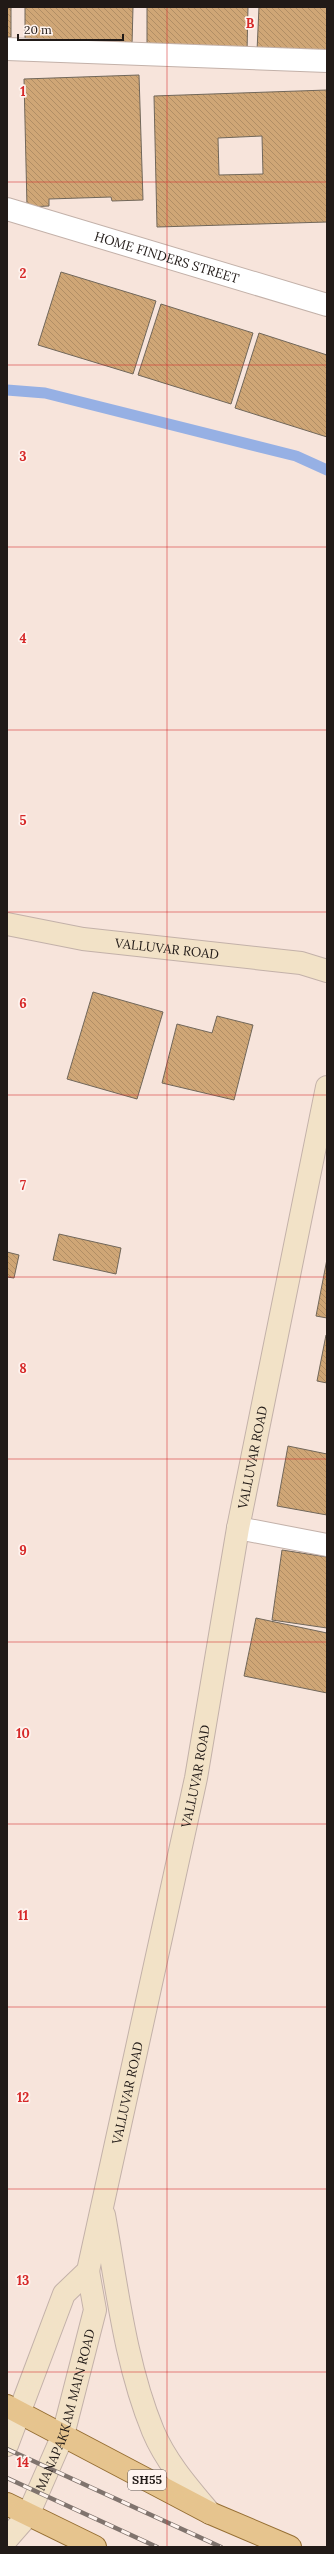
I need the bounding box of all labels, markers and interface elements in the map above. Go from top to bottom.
text: B [246,15,255,32]
scale bar [18,16,123,42]
text: 20 m [24,22,52,37]
text: 1 [20,83,26,100]
street label: HOME FINDERS STREET [92,228,242,287]
text: 2 [20,265,27,282]
text: 3 [19,448,27,465]
text: 4 [19,630,27,647]
text: 5 [19,812,27,829]
street label: VALLUVAR ROAD [113,934,220,963]
text: 6 [19,995,27,1012]
text: 7 [20,1177,26,1194]
text: 8 [19,1360,27,1377]
street label: VALLUVAR ROAD [234,1404,272,1511]
text: 9 [19,1542,27,1559]
street label: VALLUVAR ROAD [177,1723,214,1830]
text: 10 [16,1725,30,1742]
text: 11 [18,1907,28,1924]
street label: VALLUVAR ROAD [108,2040,147,2147]
text: 12 [17,2089,29,2106]
text: 13 [17,2272,29,2289]
street label: MANAPAKKAM MAIN ROAD [32,2327,99,2493]
text: 14 [17,2454,29,2471]
road number: SH55 [128,2470,166,2490]

